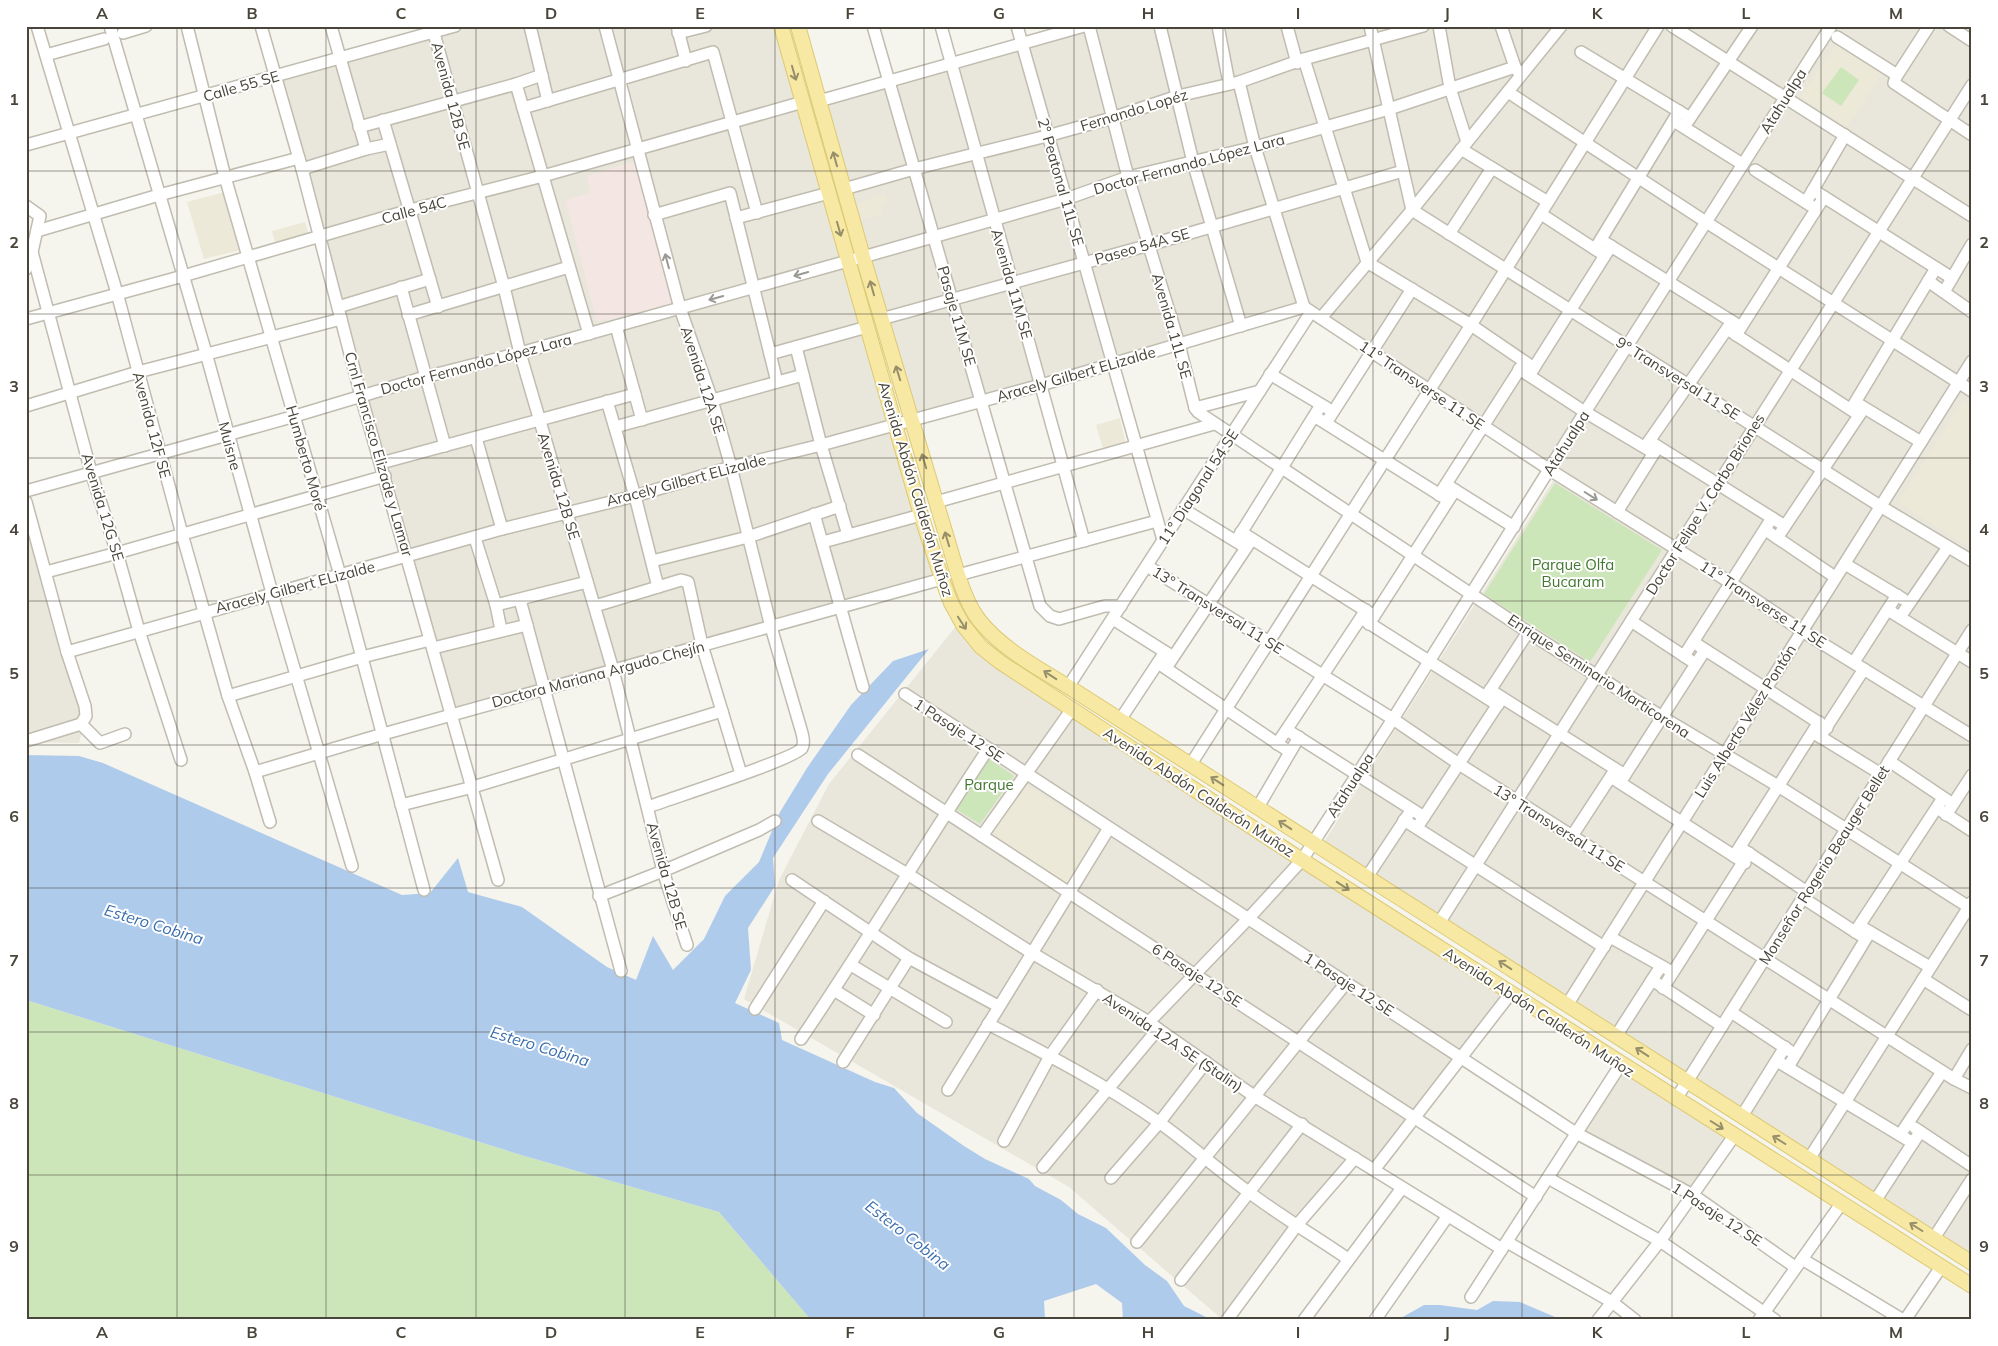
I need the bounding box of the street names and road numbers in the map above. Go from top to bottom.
street label: Avenida 12B SE [427,40,475,152]
street label: Atahualpa [1756,65,1810,137]
street label: Calle 55 SE [201,66,281,106]
street label: Fernando Lopéz [1078,85,1190,135]
street label: 2° Peatonal 11L SE [1034,116,1088,248]
street label: Doctor Fernando López Lara [1091,129,1287,199]
street label: Calle 54C [379,192,449,228]
street label: Paseo 54A SE [1092,223,1192,269]
street label: Avenida 11M SE [987,227,1037,342]
street label: Pasaje 11M SE [934,264,980,369]
street label: Avenida 11L SE [1148,271,1196,381]
street label: Avenida 12A SE [677,324,729,436]
street label: Doctor Fernando López Lara [378,329,574,399]
street label: 9° Transversal 11 SE [1613,332,1743,424]
street label: 11° Transverse 11 SE [1356,336,1488,434]
street label: Aracely Gilbert ELizalde [994,342,1158,406]
street label: Crnl Francisco Elizade y Lamar [341,349,418,559]
street label: Avenida 12F SE [129,370,175,480]
street label: Avenida Abdón Calderón Muñoz [874,379,958,599]
street label: Humberto Moré [282,403,330,513]
street label: Atahualpa [1539,407,1593,479]
street label: Doctor Felipe V. Carbo Briones [1641,410,1769,598]
street label: Muisne [214,420,246,472]
street label: 11° Diagonal 54 SE [1153,425,1243,548]
street label: Avenida 12B SE [534,430,584,542]
street label: Aracely Gilbert ELizalde [604,450,768,510]
street label: Avenida 12G SE [78,451,129,563]
street label: 11° Transverse 11 SE [1696,556,1830,652]
street label: Aracely Gilbert ELizalde [213,557,377,617]
street label: 13° Transversal 11 SE [1149,562,1287,658]
street label: Enrique Seminario Marticorena [1504,610,1694,742]
street label: Doctora Mariana Argudo Chejín [490,636,706,712]
street label: Luis Alberto Vélez Pontón [1690,641,1800,801]
street label: 1 Pasaje 12 SE [910,694,1008,766]
street label: Avenida Abdón Calderón Muñoz [1100,723,1298,861]
street label: Atahualpa [1322,749,1378,821]
street label: Monseñor Rogerio Beauger Bellet [1755,762,1893,968]
street label: 13° Transversal 11 SE [1490,780,1628,876]
street label: Avenida 12B SE [643,820,692,932]
street label: 6 Pasaje 12 SE [1148,939,1246,1011]
street label: Avenida Abdón Calderón Muñoz [1440,943,1638,1081]
street label: 1 Pasaje 12 SE [1300,948,1398,1020]
street label: Avenida 12A SE (Stalin) [1099,988,1247,1096]
street label: 1 Pasaje 12 SE [1668,1178,1766,1250]

